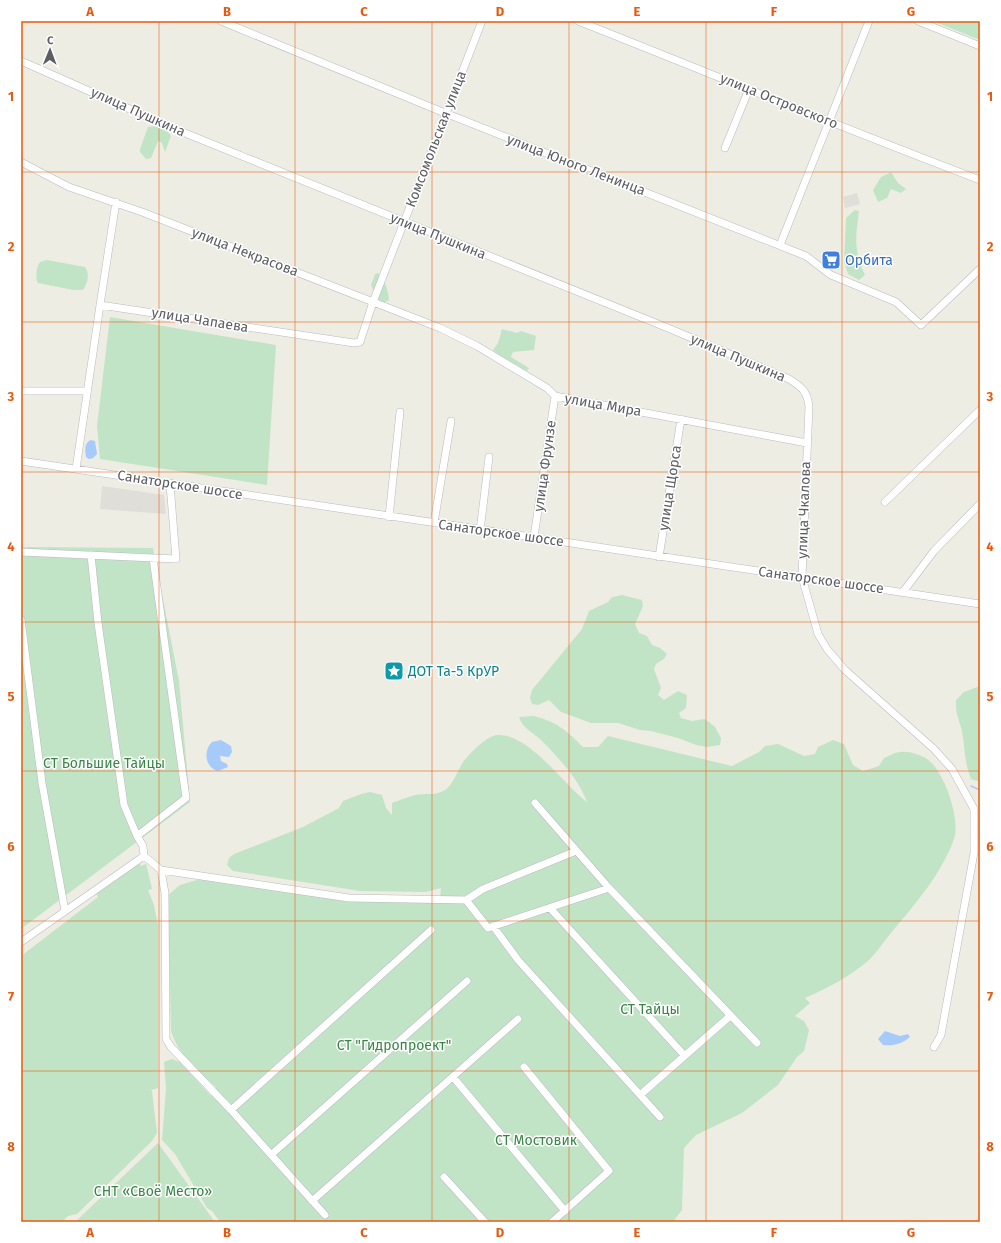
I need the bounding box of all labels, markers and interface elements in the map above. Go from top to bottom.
text: A [85,4,94,19]
text: B [223,4,231,19]
text: C [360,4,368,19]
text: D [496,4,505,19]
text: E [634,4,641,19]
text: F [771,4,778,19]
text: G [907,4,915,19]
north arrow [30,30,70,70]
text: С [47,34,54,47]
street label: Комсомольская улица [402,68,470,210]
street label: улица Островского [718,70,840,132]
street label: улица Пушкина [88,84,188,140]
text: 1 [8,89,14,104]
text: 1 [987,89,993,104]
street label: улица Юного Ленинца [504,131,648,199]
street label: улица Пушкина [388,209,488,263]
street label: улица Некрасова [189,224,301,280]
text: 2 [8,239,15,254]
text: 2 [987,239,994,254]
supermarket icon: Орбита [820,249,842,271]
place label: Орбита [845,252,893,269]
street label: улица Чапаева [150,304,250,336]
street label: улица Пушкина [688,330,788,386]
text: 3 [7,389,15,404]
text: 3 [986,389,994,404]
street label: улица Мира [563,390,643,420]
street label: улица Фрунзе [530,419,560,513]
street label: улица Щорса [655,444,685,532]
street label: улица Чкалова [794,461,814,559]
street label: Санаторское шоссе [116,467,244,503]
street label: Санаторское шоссе [437,516,565,550]
text: 4 [7,539,15,554]
text: 4 [986,539,994,554]
street label: Санаторское шоссе [757,563,885,597]
place icon: ДОТ Та-5 КрУР [383,660,405,682]
place label: ДОТ Та-5 КрУР [407,663,499,680]
text: 5 [8,689,15,704]
text: 5 [987,689,994,704]
park label: СТ Большие Тайцы [43,755,165,772]
text: 6 [7,839,15,854]
text: 6 [986,839,994,854]
text: 7 [8,989,14,1004]
text: 7 [987,989,993,1004]
park label: СТ Тайцы [620,1001,680,1018]
park label: СТ "Гидропроект" [337,1037,451,1054]
park label: СТ Мостовик [495,1132,578,1149]
text: 8 [7,1139,15,1154]
text: 8 [986,1139,994,1154]
park label: СНТ «Своё Место» [94,1183,212,1200]
text: A [85,1225,94,1240]
text: B [223,1225,231,1240]
text: C [360,1225,368,1240]
text: D [496,1225,505,1240]
text: E [634,1225,641,1240]
text: F [771,1225,778,1240]
text: G [907,1225,915,1240]

